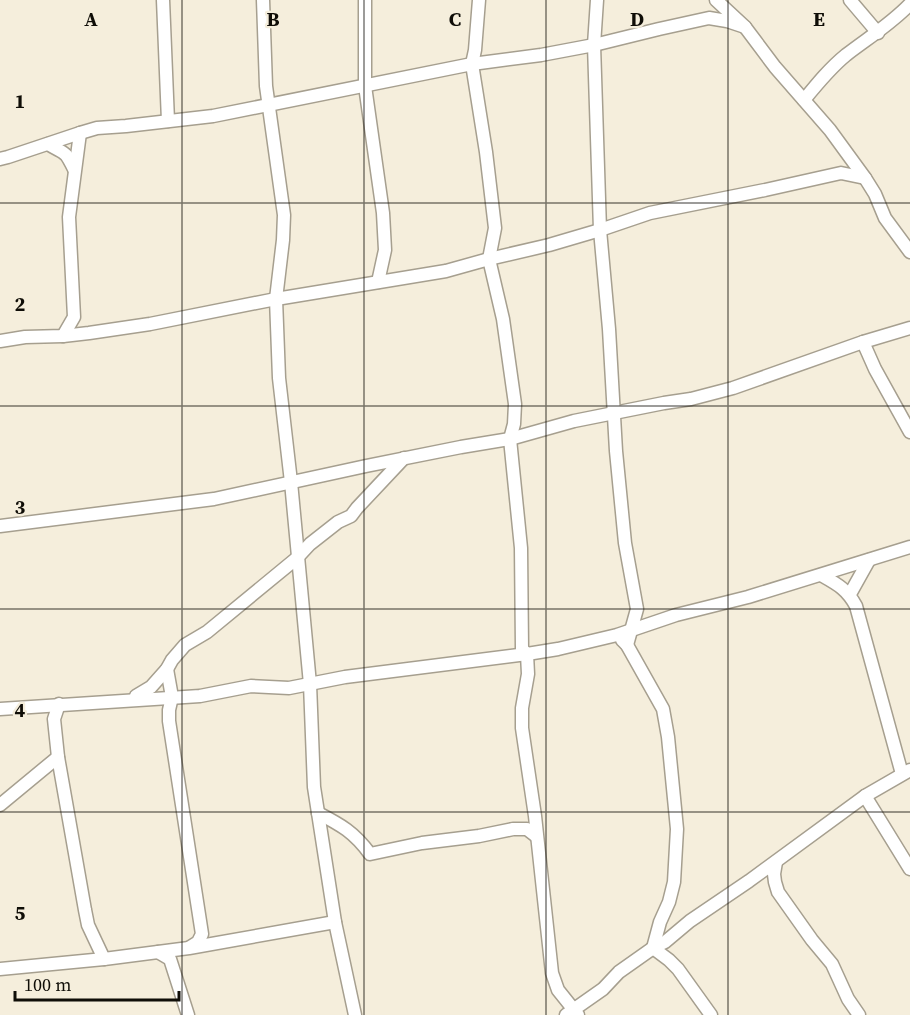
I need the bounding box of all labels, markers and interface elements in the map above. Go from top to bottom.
text: A [84,5,98,33]
text: B [266,5,280,33]
text: C [449,5,461,33]
text: D [630,5,644,33]
text: E [813,5,825,33]
text: 1 [15,87,25,115]
text: 2 [15,290,26,318]
text: 3 [15,493,26,521]
text: 4 [15,696,26,724]
text: 5 [15,899,26,927]
scale bar [15,964,178,1002]
text: 100 m [24,972,71,997]

